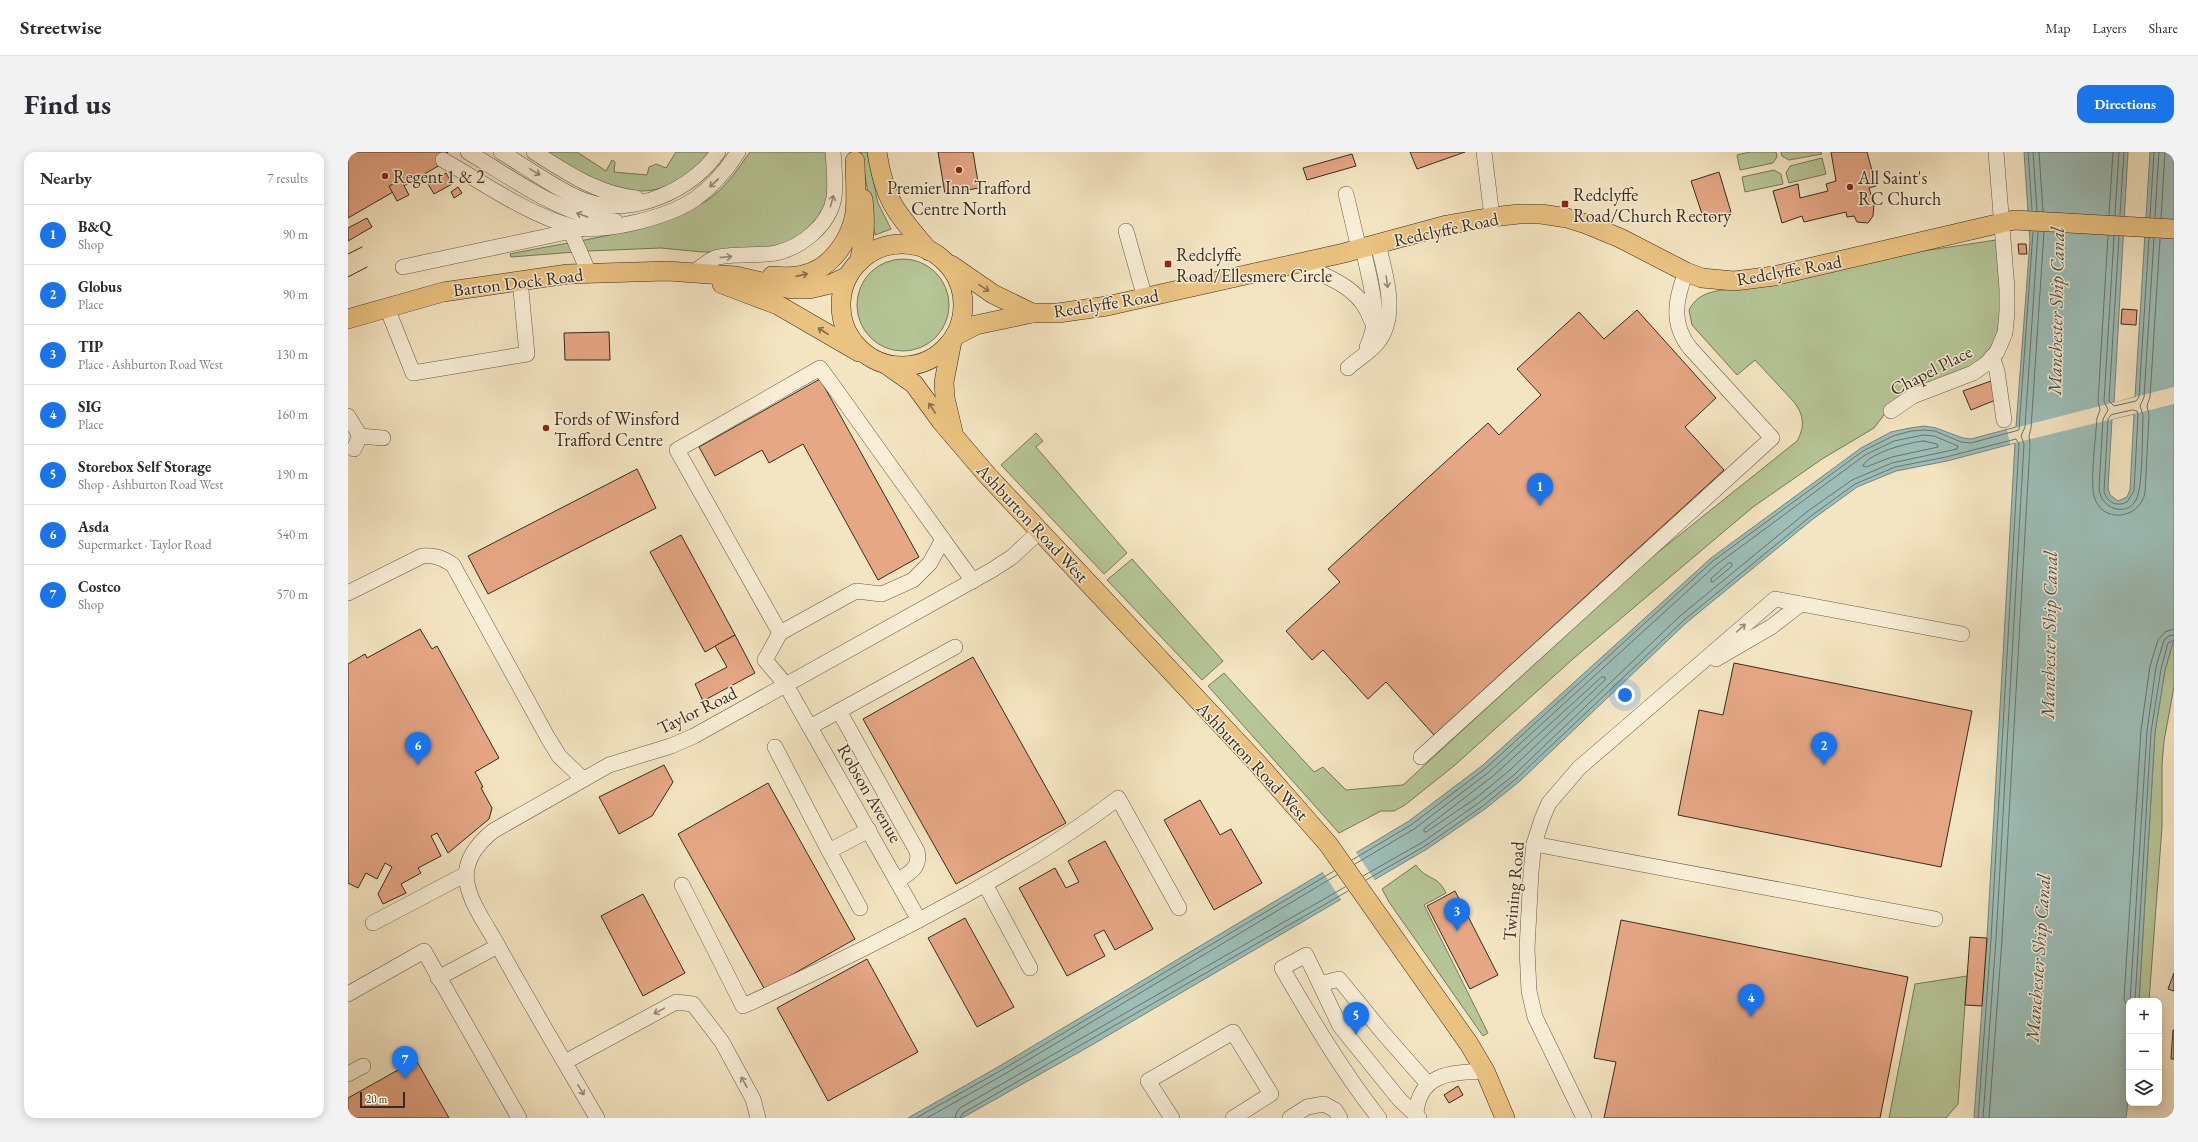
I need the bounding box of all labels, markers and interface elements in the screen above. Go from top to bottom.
text: Streetwise [20,15,102,40]
text: Map [2045,19,2070,37]
text: Layers [2092,19,2127,37]
text: Share [2149,19,2178,37]
button: Directions [2077,85,2174,123]
text: Find us [24,86,111,122]
place label: Regent 1 & 2 [393,165,485,188]
marker: Premier Inn Trafford Centre North [954,165,964,175]
place label: All Saint's RC Church [1857,166,1941,210]
text: Nearby [40,167,92,189]
one-way arrow [529,168,541,176]
text: 7 results [267,170,308,187]
marker: Regent 1 & 2 [380,171,390,181]
place label: Premier Inn Trafford Centre North [887,176,1032,220]
one-way arrow [710,178,720,187]
marker: All Saint's RC Church [1845,182,1855,192]
place label: Redclyffe Road/Church Rectory [1573,183,1731,227]
one-way arrow [829,195,836,208]
marker: Redclyffe Road/Church Rectory [1560,199,1570,209]
street label: Redclyffe Road [1392,206,1501,251]
one-way arrow [576,210,588,218]
text: B&Q [78,217,111,236]
text: 1 [50,226,56,243]
text: 90 m [283,226,308,243]
water label: Manchester Ship Canal [2042,226,2070,396]
text: Shop [78,236,104,253]
place label: Redclyffe Road/Ellesmere Circle [1176,243,1332,287]
street label: Redclyffe Road [1735,249,1844,291]
one-way arrow [719,253,732,260]
marker: Redclyffe Road/Ellesmere Circle [1163,259,1173,269]
street label: Barton Dock Road [452,262,585,301]
one-way arrow [796,270,809,278]
one-way arrow [1383,275,1391,288]
text: Globus [78,277,122,296]
street label: Redclyffe Road [1052,283,1161,323]
one-way arrow [978,284,990,292]
text: 2 [50,286,56,303]
text: 90 m [283,286,308,303]
text: Place [78,296,104,313]
one-way arrow [817,326,829,334]
text: TIP [78,337,103,356]
street label: Chapel Place [1886,340,1976,400]
text: 3 [50,346,56,363]
text: 130 m [277,346,308,363]
text: Place · Ashburton Road West [78,356,223,373]
text: SIG [78,397,102,416]
one-way arrow [928,402,936,413]
text: 4 [50,406,56,423]
text: 160 m [277,406,308,423]
place label: Fords of Winsford Trafford Centre [554,407,680,451]
text: Place [78,416,104,433]
marker: Fords of Winsford Trafford Centre [541,423,551,433]
text: Storebox Self Storage [78,457,211,476]
street label: Ashburton Road West [971,458,1094,588]
text: 5 [50,466,56,483]
text: 190 m [277,466,308,483]
pin: 1 [1527,473,1553,506]
text: Shop · Ashburton Road West [78,476,223,493]
text: Asda [78,517,109,536]
text: 6 [50,526,56,543]
text: 540 m [277,526,308,543]
text: Supermarket · Taylor Road [78,536,212,553]
water label: Manchester Ship Canal [2035,550,2063,720]
text: Costco [78,577,121,596]
text: 7 [50,586,56,603]
text: 570 m [277,586,308,603]
text: Shop [78,596,104,613]
one-way arrow [1735,624,1745,633]
street label: Taylor Road [654,681,741,739]
your location [1615,685,1635,705]
street label: Ashburton Road West [1191,696,1314,826]
pin: 6 [405,732,431,765]
pin: 2 [1811,732,1837,765]
street label: Robson Avenue [832,739,908,847]
street label: Twining Road [1497,840,1529,942]
water label: Manchester Ship Canal [2020,873,2056,1044]
pin: 3 [1444,898,1470,931]
pin: 4 [1738,984,1764,1017]
map controls [2126,998,2162,1106]
button: + [2126,998,2162,1034]
pin: 5 [1343,1002,1369,1035]
one-way arrow [653,1008,665,1015]
button: − [2126,1034,2162,1070]
pin: 7 [392,1046,418,1079]
button: layers [2126,1070,2162,1106]
one-way arrow [739,1076,747,1088]
one-way arrow [578,1084,586,1096]
scale bar [360,1090,405,1109]
text: 20 m [366,1092,387,1106]

